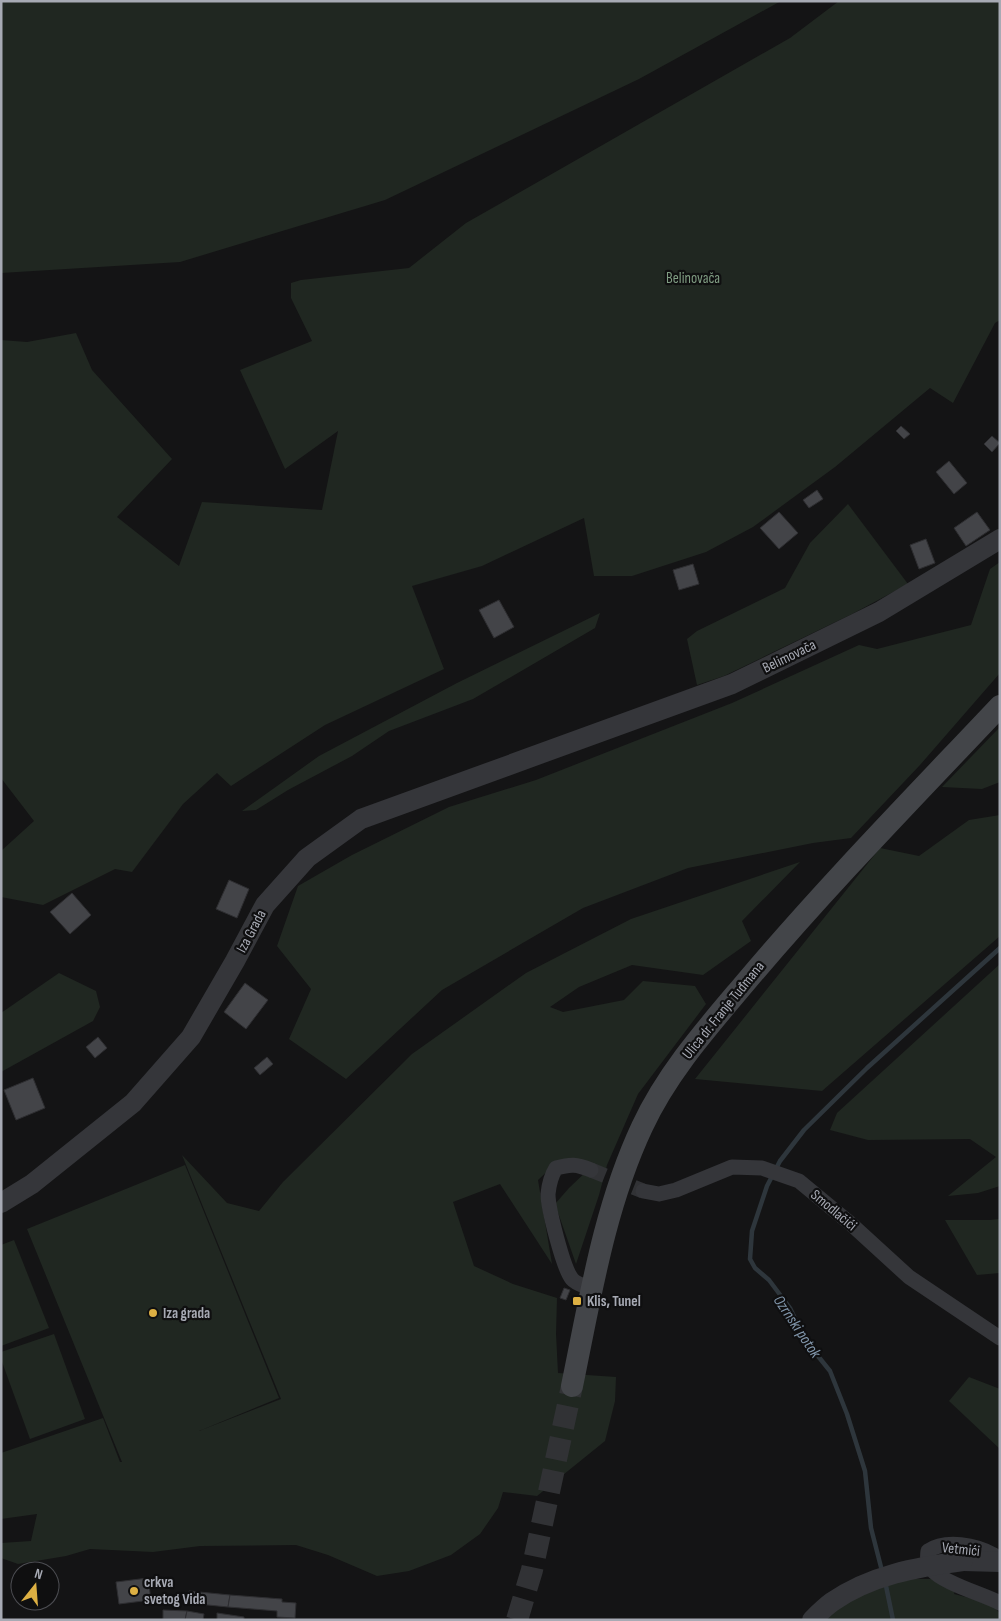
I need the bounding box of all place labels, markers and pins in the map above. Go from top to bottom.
place label: Klis, Tunel [587,1292,641,1311]
marker: Klis, Tunel [571,1295,583,1307]
place label: Iza grada [163,1304,210,1323]
marker: Iza grada [147,1307,159,1319]
place label: crkva svetog Vida [144,1573,205,1609]
marker: crkva svetog Vida [128,1585,140,1597]

